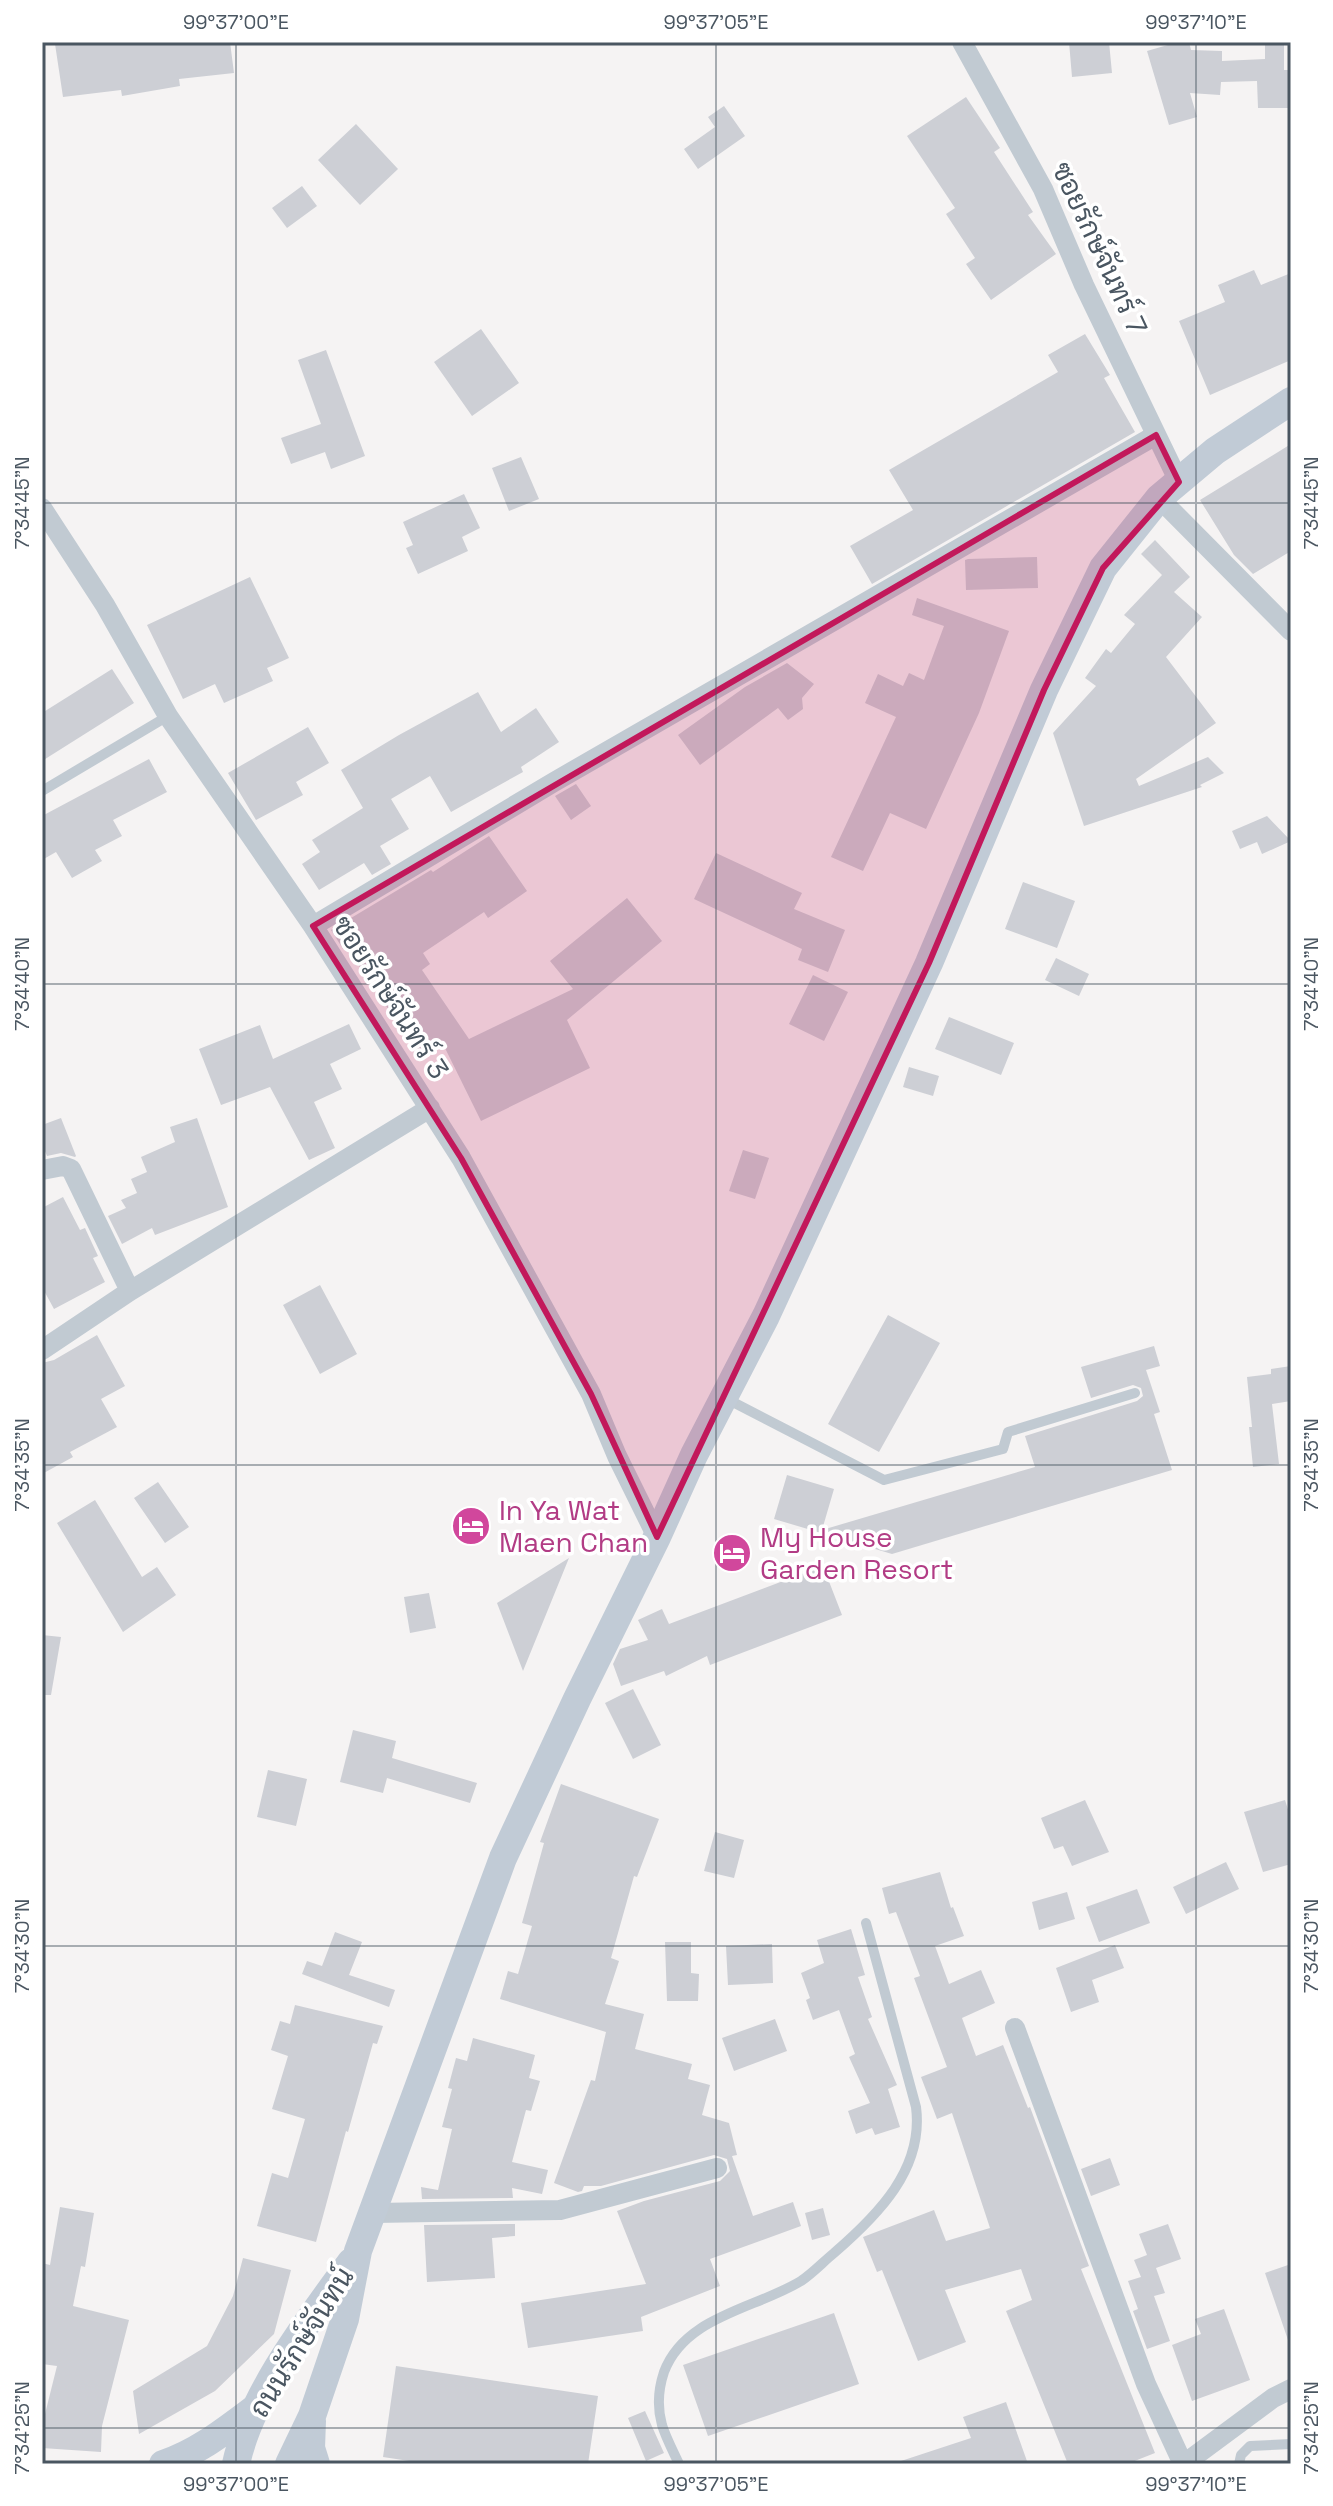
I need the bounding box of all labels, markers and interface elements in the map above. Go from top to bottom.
text: 99°37'00"E [183,9,289,35]
text: 99°37'05"E [663,9,769,35]
text: 99°37'10"E [1145,9,1247,35]
street label: ซอยรักษ์จันทร์ 7 [1044,155,1157,340]
text: 7°34'45"N [9,456,35,550]
text: 7°34'45"N [1298,456,1324,550]
street label: ซอยรักษ์จันทร์ 3 [325,908,458,1086]
text: 7°34'40"N [9,937,35,1031]
text: 7°34'40"N [1298,937,1324,1031]
text: 7°34'35"N [9,1418,35,1512]
text: 7°34'35"N [1298,1418,1324,1512]
place label: In Ya Wat Maen Chan [499,1492,648,1560]
hotel icon: In Ya Wat Maen Chan [450,1505,492,1547]
place label: My House Garden Resort [760,1519,953,1587]
hotel icon: My House Garden Resort [711,1532,753,1574]
text: 7°34'30"N [9,1899,35,1993]
text: 7°34'30"N [1298,1899,1324,1993]
street label: ถนนรักษ์จันทน์ [240,2260,361,2424]
text: 7°34'25"N [9,2381,35,2475]
text: 7°34'25"N [1298,2381,1324,2475]
text: 99°37'00"E [183,2471,289,2497]
text: 99°37'05"E [663,2471,769,2497]
text: 99°37'10"E [1145,2471,1247,2497]

